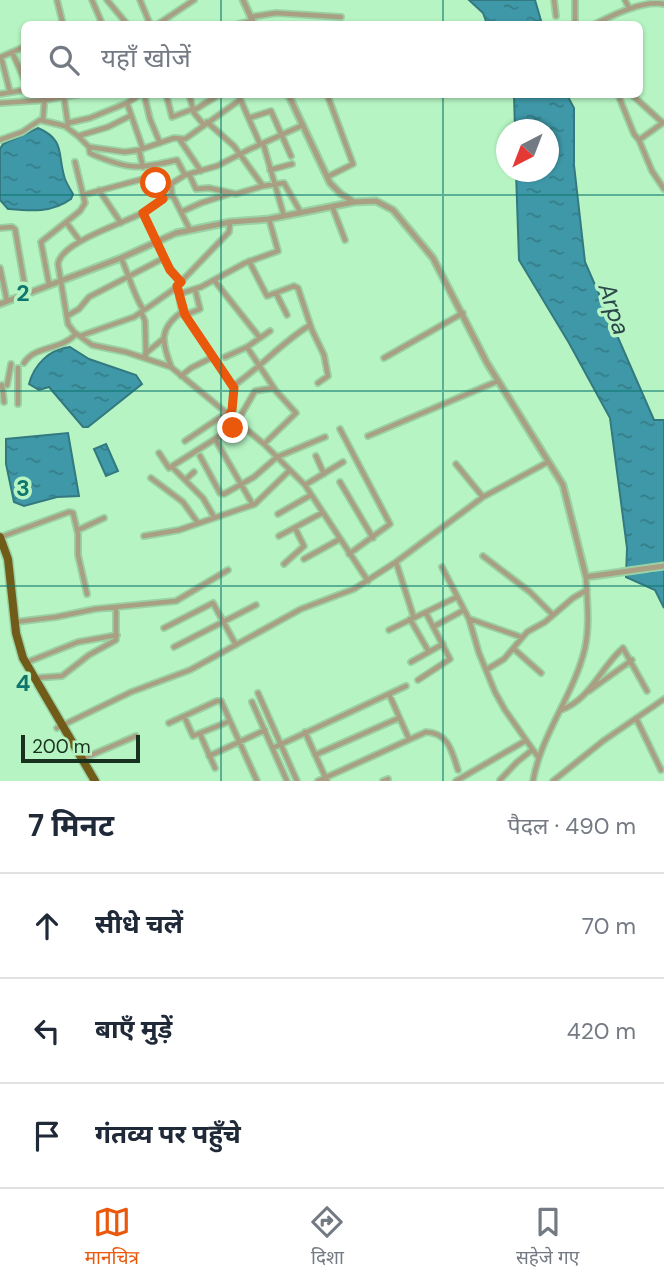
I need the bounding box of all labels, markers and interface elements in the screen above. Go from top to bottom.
search box [21,21,643,98]
icon: search [45,41,83,79]
text: यहाँ खोजें [101,41,191,75]
north arrow [496,119,559,182]
route start [140,167,171,198]
text: 2 [16,278,30,308]
water label: Arpa [591,278,637,339]
route end [217,412,248,443]
text: 3 [16,473,30,503]
text: 4 [16,668,31,698]
scale bar [21,732,140,764]
text: 200 m [32,734,91,759]
text: 7 मिनट [28,806,114,845]
text: पैदल · 490 m [508,811,636,841]
icon: ahead [28,907,66,945]
text: सीधे चलें [95,907,183,941]
text: 70 m [582,911,636,941]
icon: left [28,1012,66,1050]
text: बाएँ मुड़ें [95,1012,172,1046]
text: 420 m [567,1016,636,1046]
icon: arrive [28,1117,66,1155]
text: गंतव्य पर पहुँचे [95,1117,241,1151]
tab: मानचित्र [85,1203,139,1272]
tab: दिशा [308,1203,346,1272]
tab: सहेजे गए [516,1203,579,1272]

